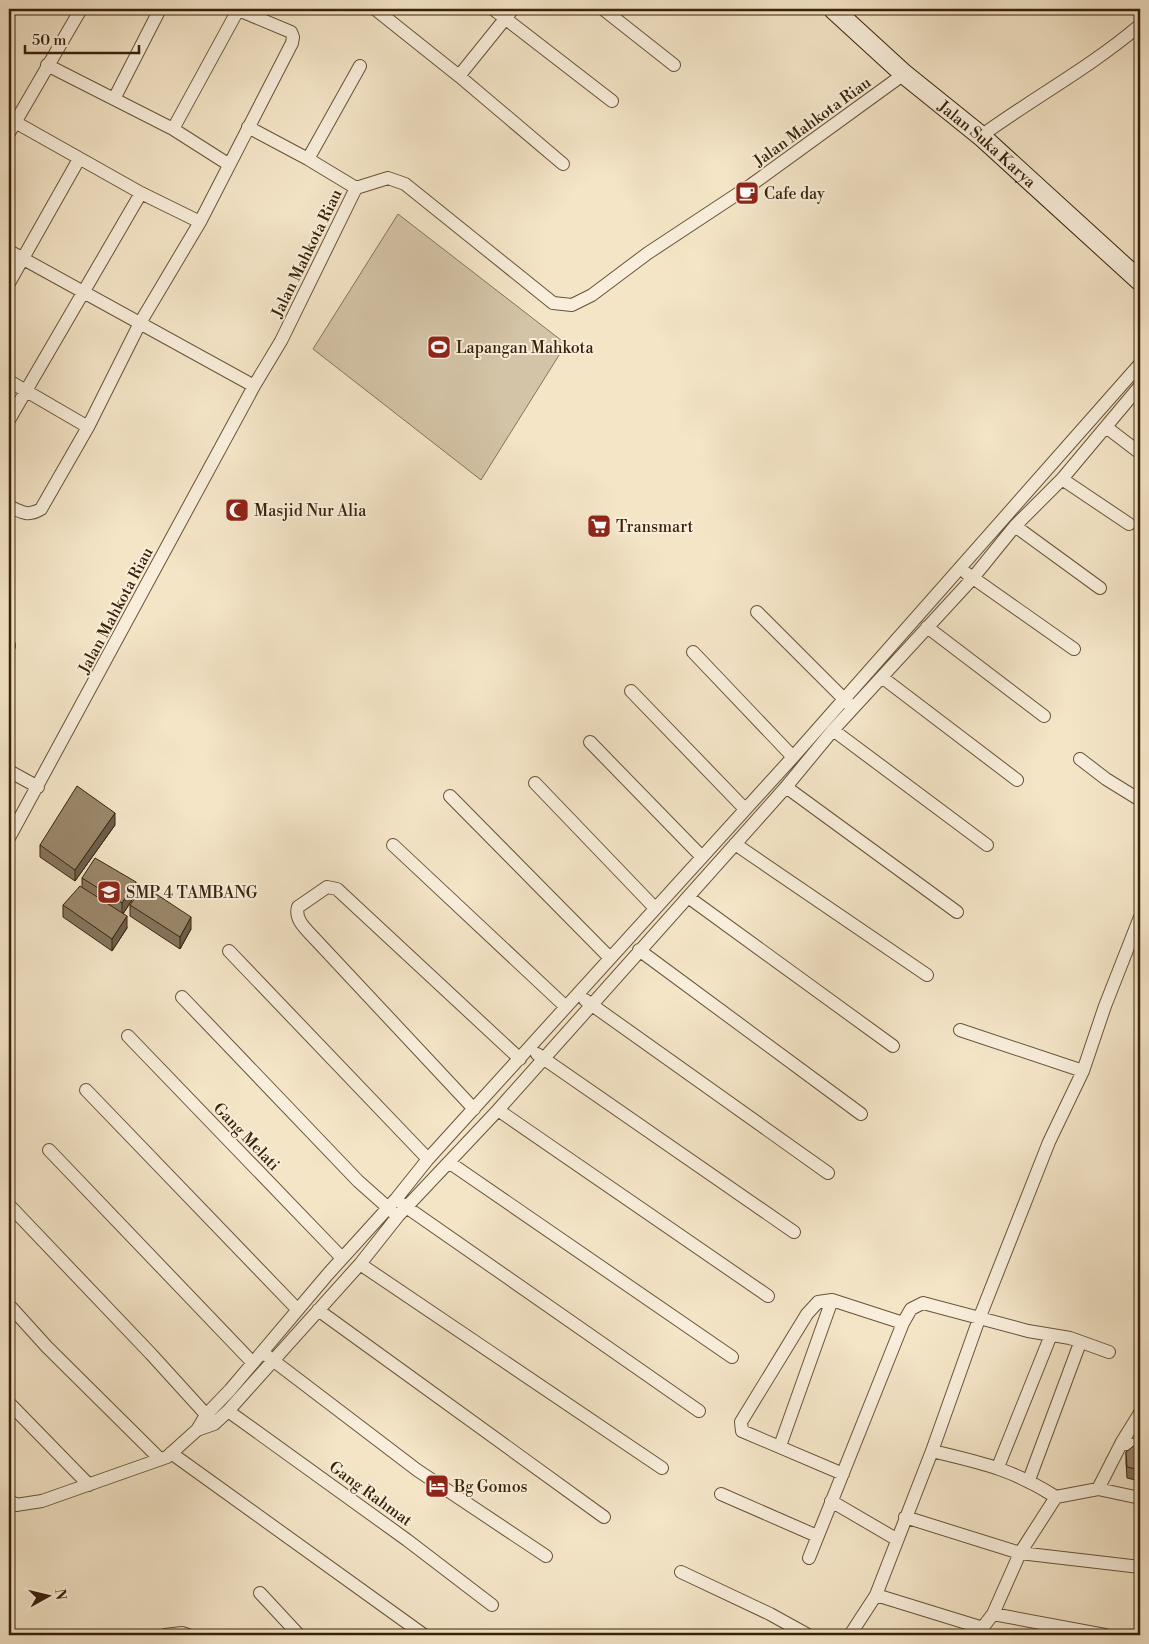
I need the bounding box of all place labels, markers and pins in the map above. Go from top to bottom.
cafe icon: Cafe day [734,180,760,206]
place label: Cafe day [764,184,825,204]
sports icon: Lapangan Mahkota [426,334,452,360]
place label: Lapangan Mahkota [456,338,595,358]
mosque icon: Masjid Nur Alia [224,497,250,523]
place label: Masjid Nur Alia [254,501,367,521]
supermarket icon: Transmart [586,513,612,539]
place label: Transmart [616,517,694,537]
school or university icon: SMP 4 TAMBANG [96,879,122,905]
place label: SMP 4 TAMBANG [126,883,258,903]
hotel icon: Bg Gomos [424,1473,450,1499]
place label: Bg Gomos [453,1477,528,1497]

